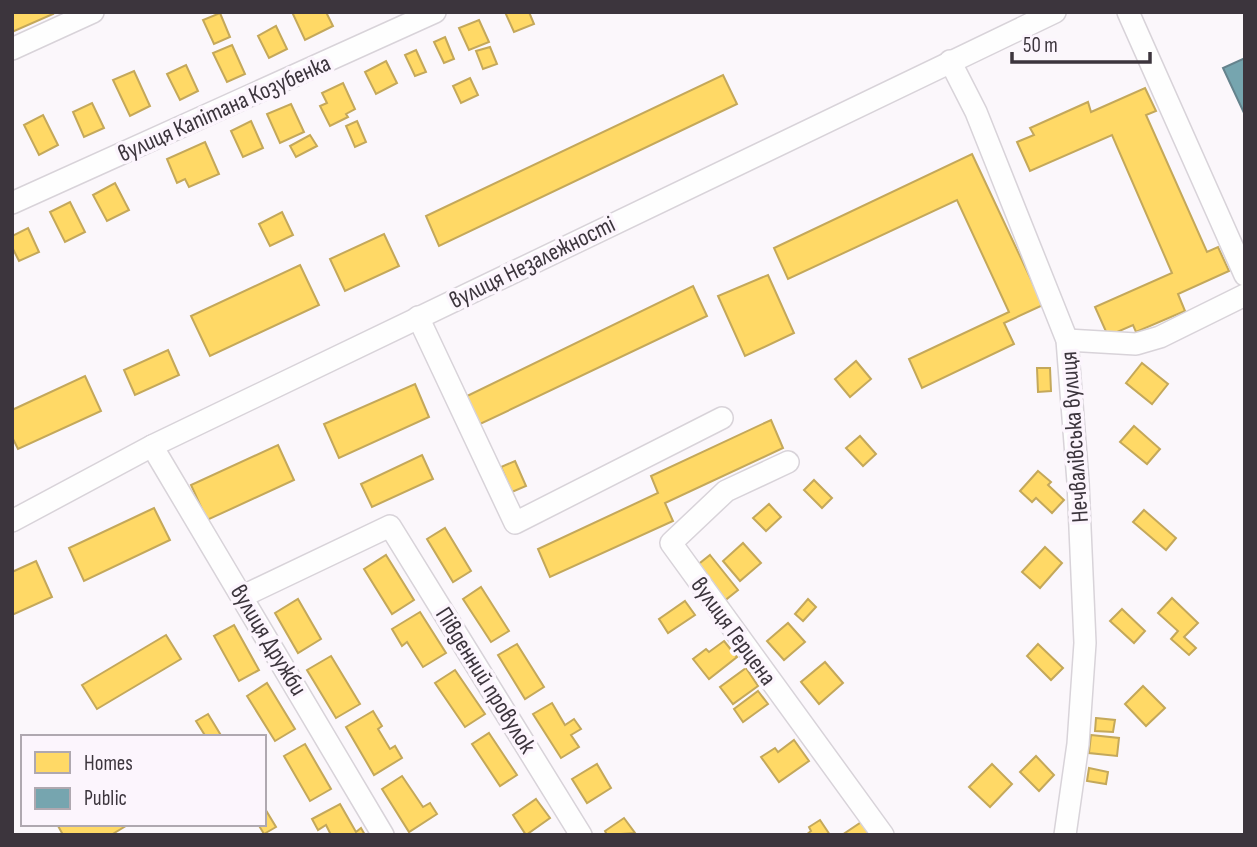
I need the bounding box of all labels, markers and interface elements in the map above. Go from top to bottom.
scale bar [1012,21,1150,65]
text: 50 m [1023,33,1058,58]
street label: вулиця Капітана Козубенка [113,49,335,168]
street label: вулиця Незалежності [445,210,620,315]
street label: Нечвалівська вулиця [1054,350,1095,524]
street label: вулиця Герцена [685,572,783,691]
street label: вулиця Дружби [224,579,313,701]
street label: Південний провулок [429,602,543,759]
legend [21,735,266,826]
text: Homes [84,751,133,776]
text: Public [84,786,127,811]

